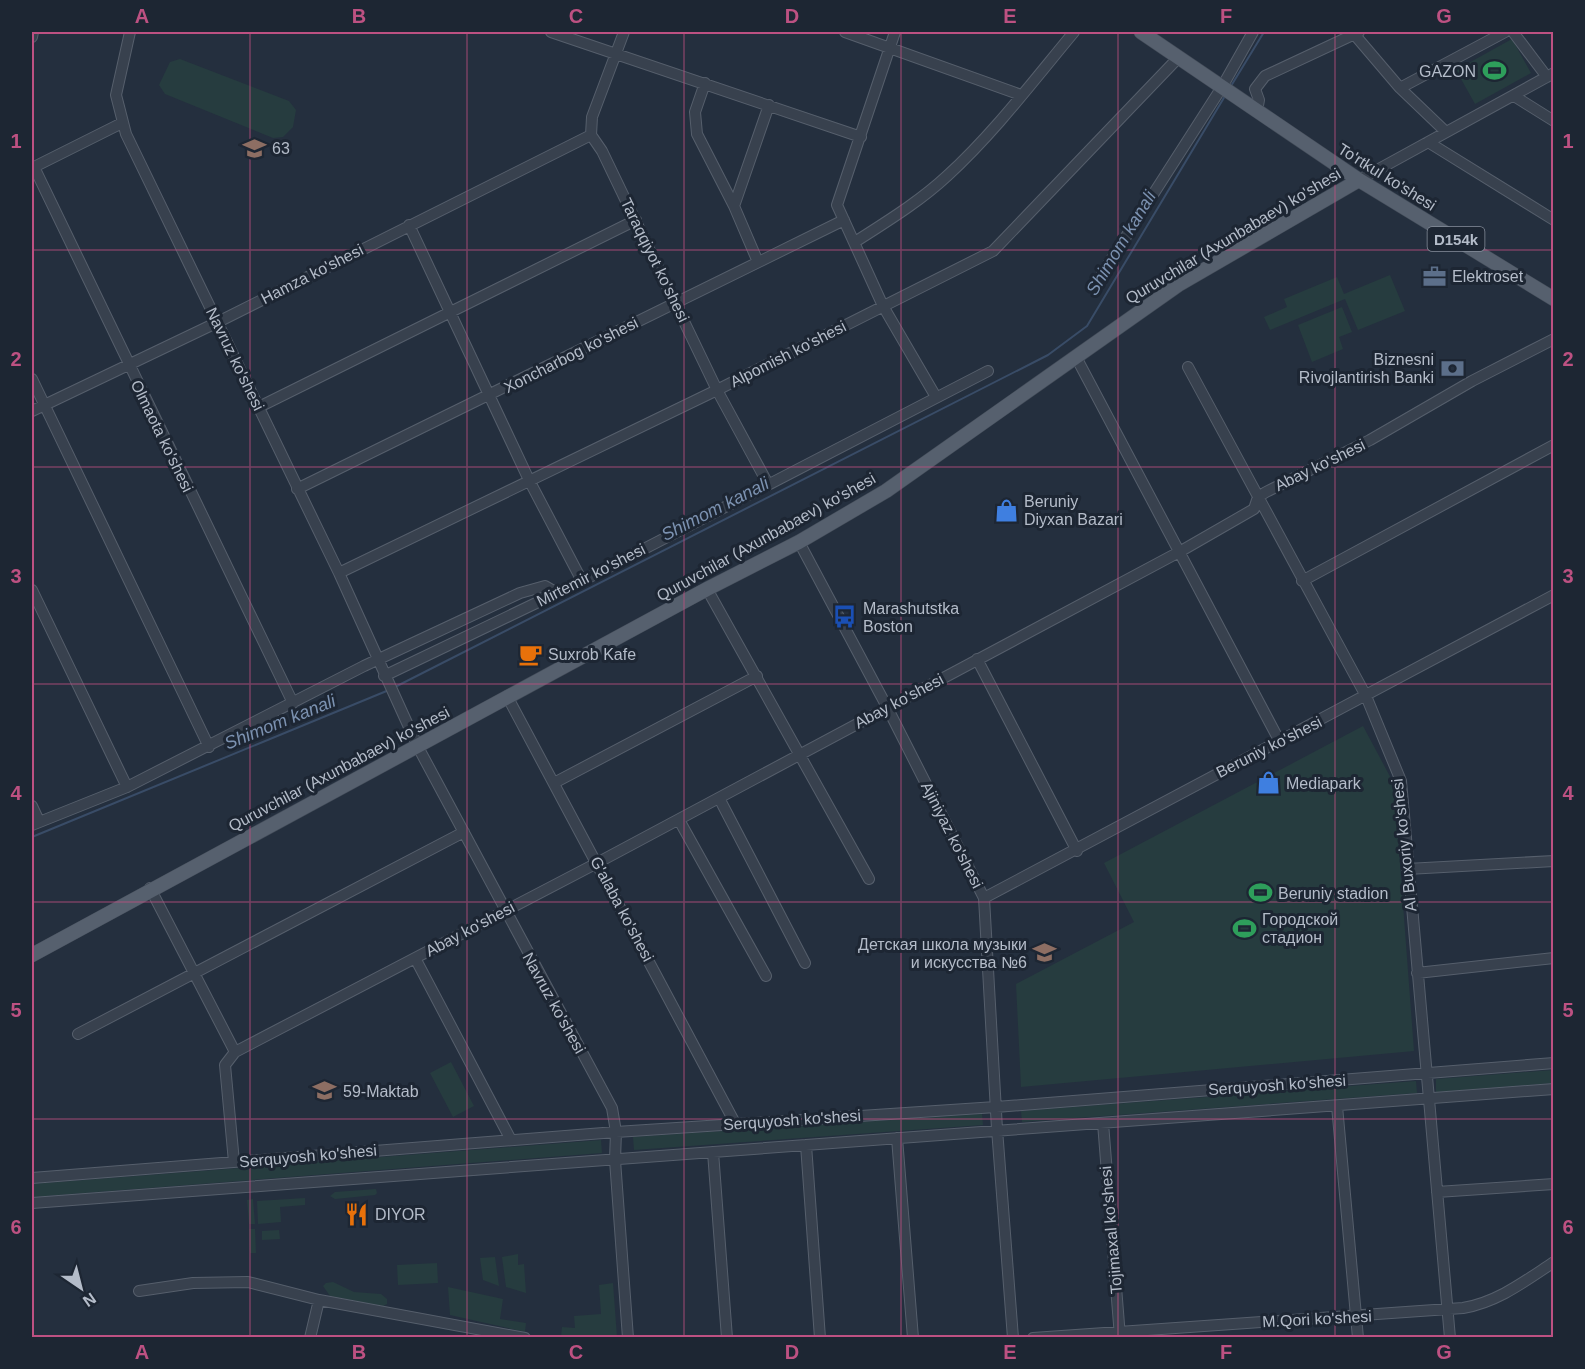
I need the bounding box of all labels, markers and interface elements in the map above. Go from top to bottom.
text: A [135,5,149,27]
text: B [352,5,366,27]
text: C [569,5,583,27]
text: D [785,5,799,27]
text: E [1003,5,1017,27]
text: F [1220,5,1232,27]
text: G [1436,5,1452,27]
sports icon: GAZON [1481,58,1507,84]
place label: GAZON [1419,63,1476,80]
text: 1 [10,130,22,152]
text: 1 [1562,130,1574,152]
school or university icon: 63 [241,135,267,161]
place label: 63 [272,140,290,157]
street label: To'rtkul ko'shesi [1335,140,1439,214]
street label: Quruvchilar (Axunbabaev) ko'shesi [1122,165,1344,307]
water label: Shimom kanali [1082,186,1160,299]
street label: Taraqqiyot ko'shesi [618,195,692,325]
road number: D154k [1428,227,1484,251]
street label: Hamza ko'shesi [258,241,366,307]
office icon: Elektroset [1421,263,1447,289]
place label: Elektroset [1452,268,1524,285]
street label: Navruz ko'shesi [203,305,267,413]
street label: Xoncharbog ko'shesi [501,314,641,396]
street label: Alpomish ko'shesi [727,317,849,391]
text: 2 [10,348,22,370]
text: 2 [1562,348,1574,370]
place label: Biznesni Rivojlantirish Banki [1299,351,1434,386]
bank icon: Biznesni Rivojlantirish Banki [1439,355,1465,381]
street label: Olmaota ko'shesi [128,377,196,495]
street label: Abay ko'shesi [1272,436,1368,494]
street label: Quruvchilar (Axunbabaev) ko'shesi [654,470,878,604]
water label: Shimom kanali [658,473,773,545]
place label: Beruniy Diyxan Bazari [1024,493,1123,528]
shop icon: Beruniy Diyxan Bazari [993,497,1019,523]
street label: Mirtemir ko'shesi [534,540,648,610]
text: 3 [10,565,22,587]
text: 3 [1562,565,1574,587]
place label: Marashutstka Boston [863,600,959,635]
bus stop icon: Marashutstka Boston [832,604,858,630]
cafe icon: Suxrob Kafe [517,641,543,667]
place label: Suxrob Kafe [548,646,636,663]
street label: Abay ko'shesi [852,670,946,732]
water label: Shimom kanali [222,690,339,753]
street label: Quruvchilar (Axunbabaev) ko'shesi [226,703,452,835]
street label: Beruniy ko'shesi [1213,713,1325,781]
shop icon: Mediapark [1255,770,1281,796]
place label: Mediapark [1286,775,1362,792]
street label: Al Buxoriy ko'shesi [1389,778,1419,912]
street label: Ajiniyaz ko'shesi [918,779,986,891]
text: 4 [10,782,22,804]
text: 4 [1562,782,1574,804]
street label: G'alaba ko'shesi [587,854,657,964]
sports icon: Beruniy stadion [1247,880,1273,906]
place label: Beruniy stadion [1278,885,1388,902]
street label: Abay ko'shesi [423,898,517,960]
place label: Городской стадион [1262,911,1338,946]
sports icon: Городской стадион [1231,915,1257,941]
place label: Детская школа музыки и искусства №6 [858,936,1027,971]
school or university icon: Детская школа музыки и искусства №6 [1032,940,1058,966]
street label: Navruz ko'shesi [519,950,589,1056]
text: 5 [10,999,22,1021]
text: 5 [1562,999,1574,1021]
street label: Serquyosh ko'shesi [1207,1072,1347,1098]
school or university icon: 59-Maktab [312,1078,338,1104]
place label: 59-Maktab [343,1083,419,1100]
street label: Serquyosh ko'shesi [722,1107,862,1133]
street label: Serquyosh ko'shesi [238,1142,378,1170]
street label: Tojimaxal ko'shesi [1097,1165,1125,1295]
restaurant icon: DIYOR [344,1201,370,1227]
place label: DIYOR [375,1206,426,1223]
text: 6 [10,1216,22,1238]
text: 6 [1562,1216,1574,1238]
north arrow [51,1258,111,1318]
text: N [80,1290,99,1310]
street label: M.Qori ko'shesi [1262,1308,1372,1330]
text: A [135,1341,149,1363]
text: B [352,1341,366,1363]
text: C [569,1341,583,1363]
text: D [785,1341,799,1363]
text: E [1003,1341,1017,1363]
text: F [1220,1341,1232,1363]
text: G [1436,1341,1452,1363]

